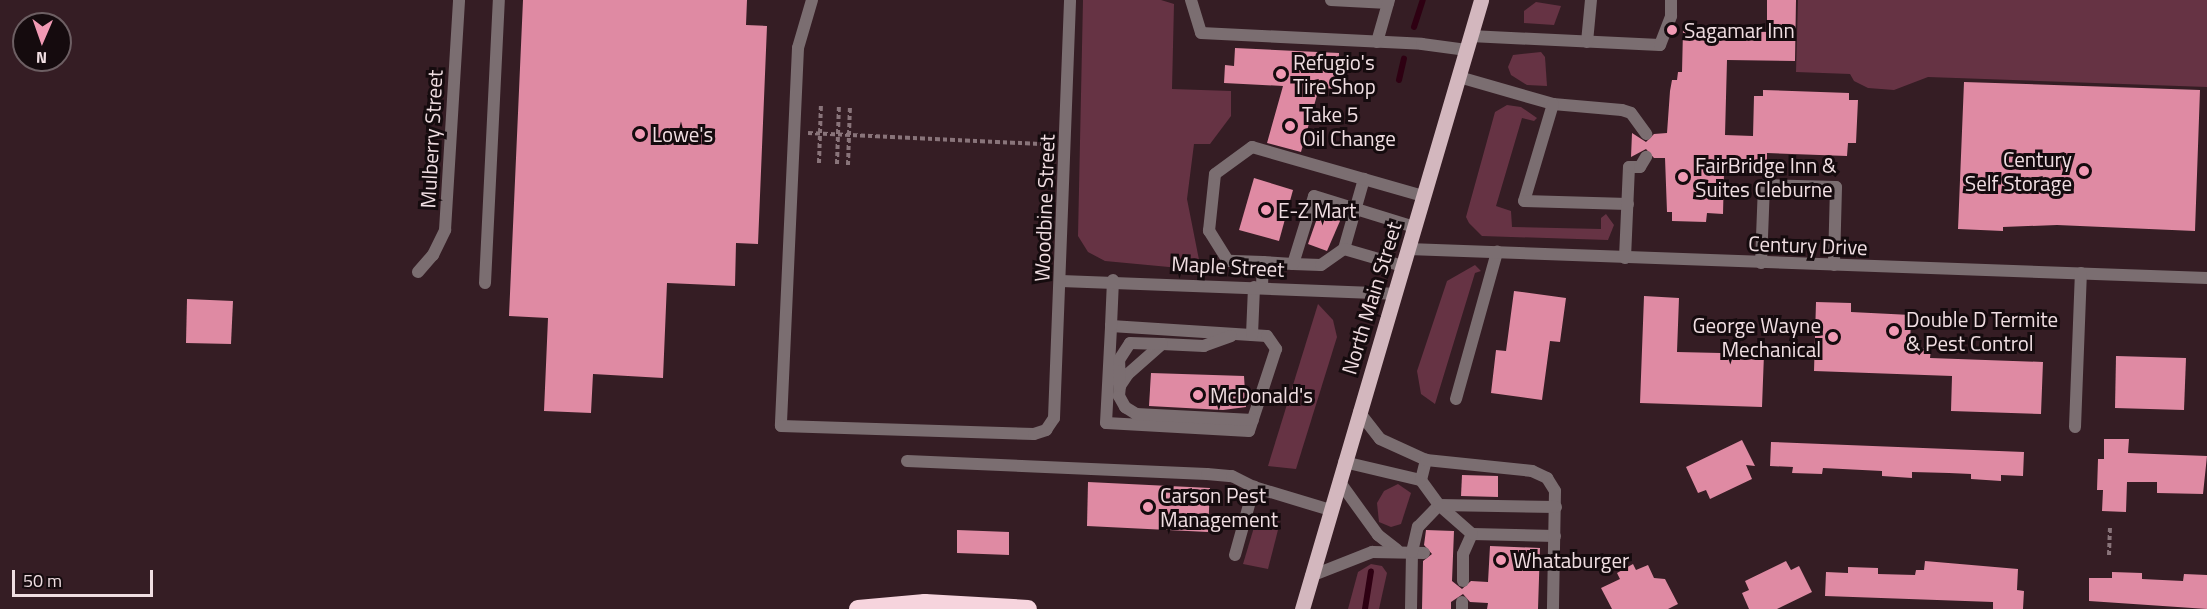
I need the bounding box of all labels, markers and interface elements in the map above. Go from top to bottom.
north arrow [12,12,72,72]
place label: Sagamar Inn [1684,17,1795,43]
marker: Sagamar Inn [1665,23,1679,37]
text: N [35,46,47,70]
place label: Refugio's Tire Shop [1293,49,1376,99]
marker: Refugio's Tire Shop [1274,67,1288,81]
street label: Mulberry Street [415,69,447,209]
place label: Take 5 Oil Change [1302,101,1396,151]
marker: Take 5 Oil Change [1283,119,1297,133]
place label: Lowe's [652,121,713,147]
marker: Lowe's [633,127,647,141]
street label: Woodbine Street [1029,134,1059,282]
place label: Century Self Storage [1965,146,2072,196]
place label: FairBridge Inn & Suites Cleburne [1695,152,1836,202]
marker: Century Self Storage [2077,164,2091,178]
marker: FairBridge Inn & Suites Cleburne [1676,170,1690,184]
place label: E-Z Mart [1278,197,1356,223]
marker: E-Z Mart [1259,203,1273,217]
street label: North Main Street [1336,219,1406,377]
street label: Century Drive [1748,230,1868,260]
street label: Maple Street [1171,250,1285,282]
place label: Double D Termite & Pest Control [1906,306,2058,356]
place label: George Wayne Mechanical [1693,312,1821,362]
marker: Double D Termite & Pest Control [1887,324,1901,338]
marker: George Wayne Mechanical [1826,330,1840,344]
place label: McDonald's [1210,382,1313,408]
marker: McDonald's [1191,388,1205,402]
place label: Carson Pest Management [1160,482,1278,532]
marker: Carson Pest Management [1141,500,1155,514]
place label: Whataburger [1513,547,1629,573]
marker: Whataburger [1494,553,1508,567]
scale bar [15,558,156,596]
text: 50 m [23,567,62,594]

